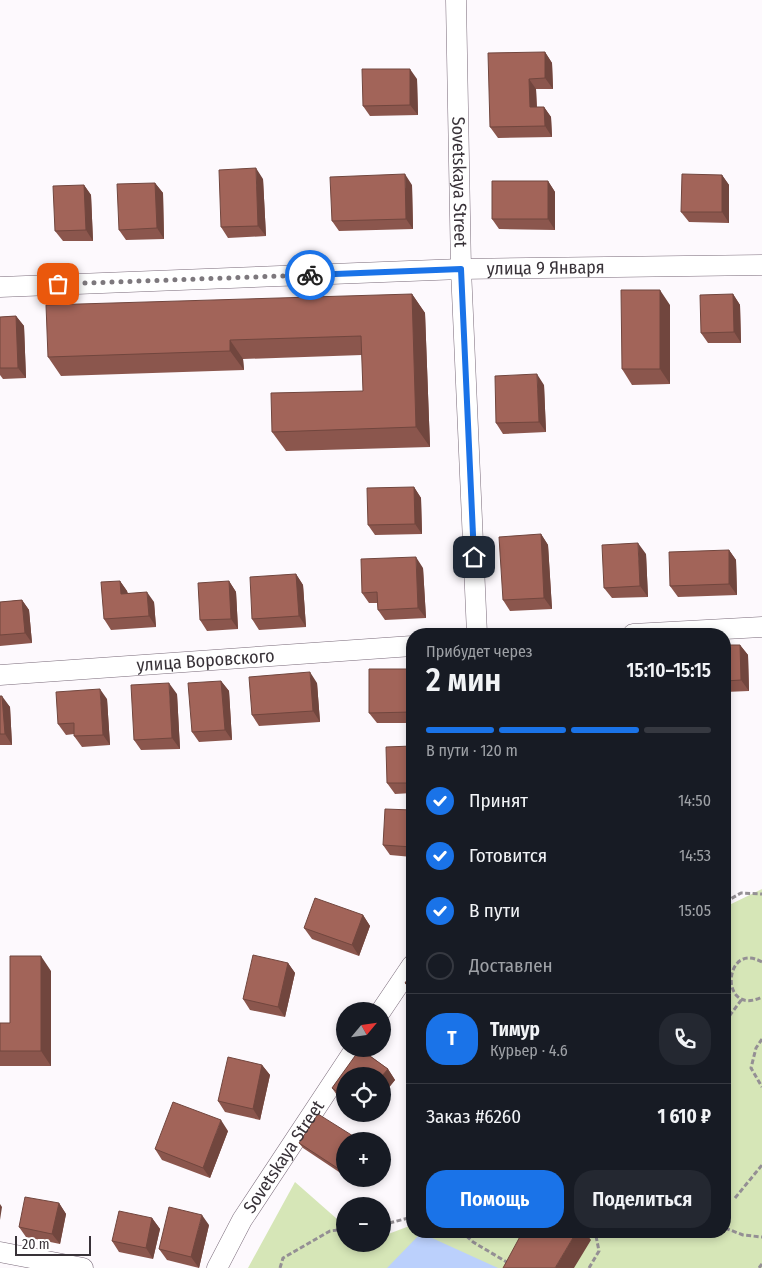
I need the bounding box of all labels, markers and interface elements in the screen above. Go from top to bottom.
street label: Sovetskaya Street [447,116,472,248]
courier [285,250,335,300]
street label: улица 9 Января [487,256,605,280]
icon: bike [296,261,324,289]
pin [37,263,79,305]
icon: bag [44,270,72,298]
pin [453,536,495,578]
icon: home [460,543,488,571]
text: Прибудет через [426,642,533,661]
street label: улица Воровского [136,645,275,676]
text: 15:10–15:15 [627,659,711,682]
text: 2 мин [426,661,501,699]
text: В пути · 120 m [426,741,518,760]
icon: check [426,787,454,815]
text: Принят [469,789,528,812]
text: 14:50 [678,791,711,810]
icon: check [426,842,454,870]
text: Готовится [469,844,547,867]
text: 14:53 [679,846,711,865]
icon: check [426,897,454,925]
text: В пути [469,899,520,922]
text: 15:05 [678,901,711,920]
text: Доставлен [469,954,553,977]
north arrow [336,1002,391,1058]
map controls [336,1002,391,1252]
button: phone [659,1013,711,1065]
text: Тимур [490,1018,540,1041]
text: Т [447,1027,457,1050]
text: Курьер · 4.6 [490,1041,568,1060]
button: locate [336,1067,391,1122]
street label: Sovetskaya Street [239,1096,329,1217]
text: Заказ #6260 [426,1105,521,1128]
text: 1 610 ₽ [657,1105,711,1128]
button: + [336,1132,391,1187]
button: Помощь [426,1170,564,1228]
button: Поделиться [574,1170,711,1228]
button: − [336,1197,391,1252]
scale bar [15,1233,91,1256]
text: 20 m [22,1236,50,1253]

